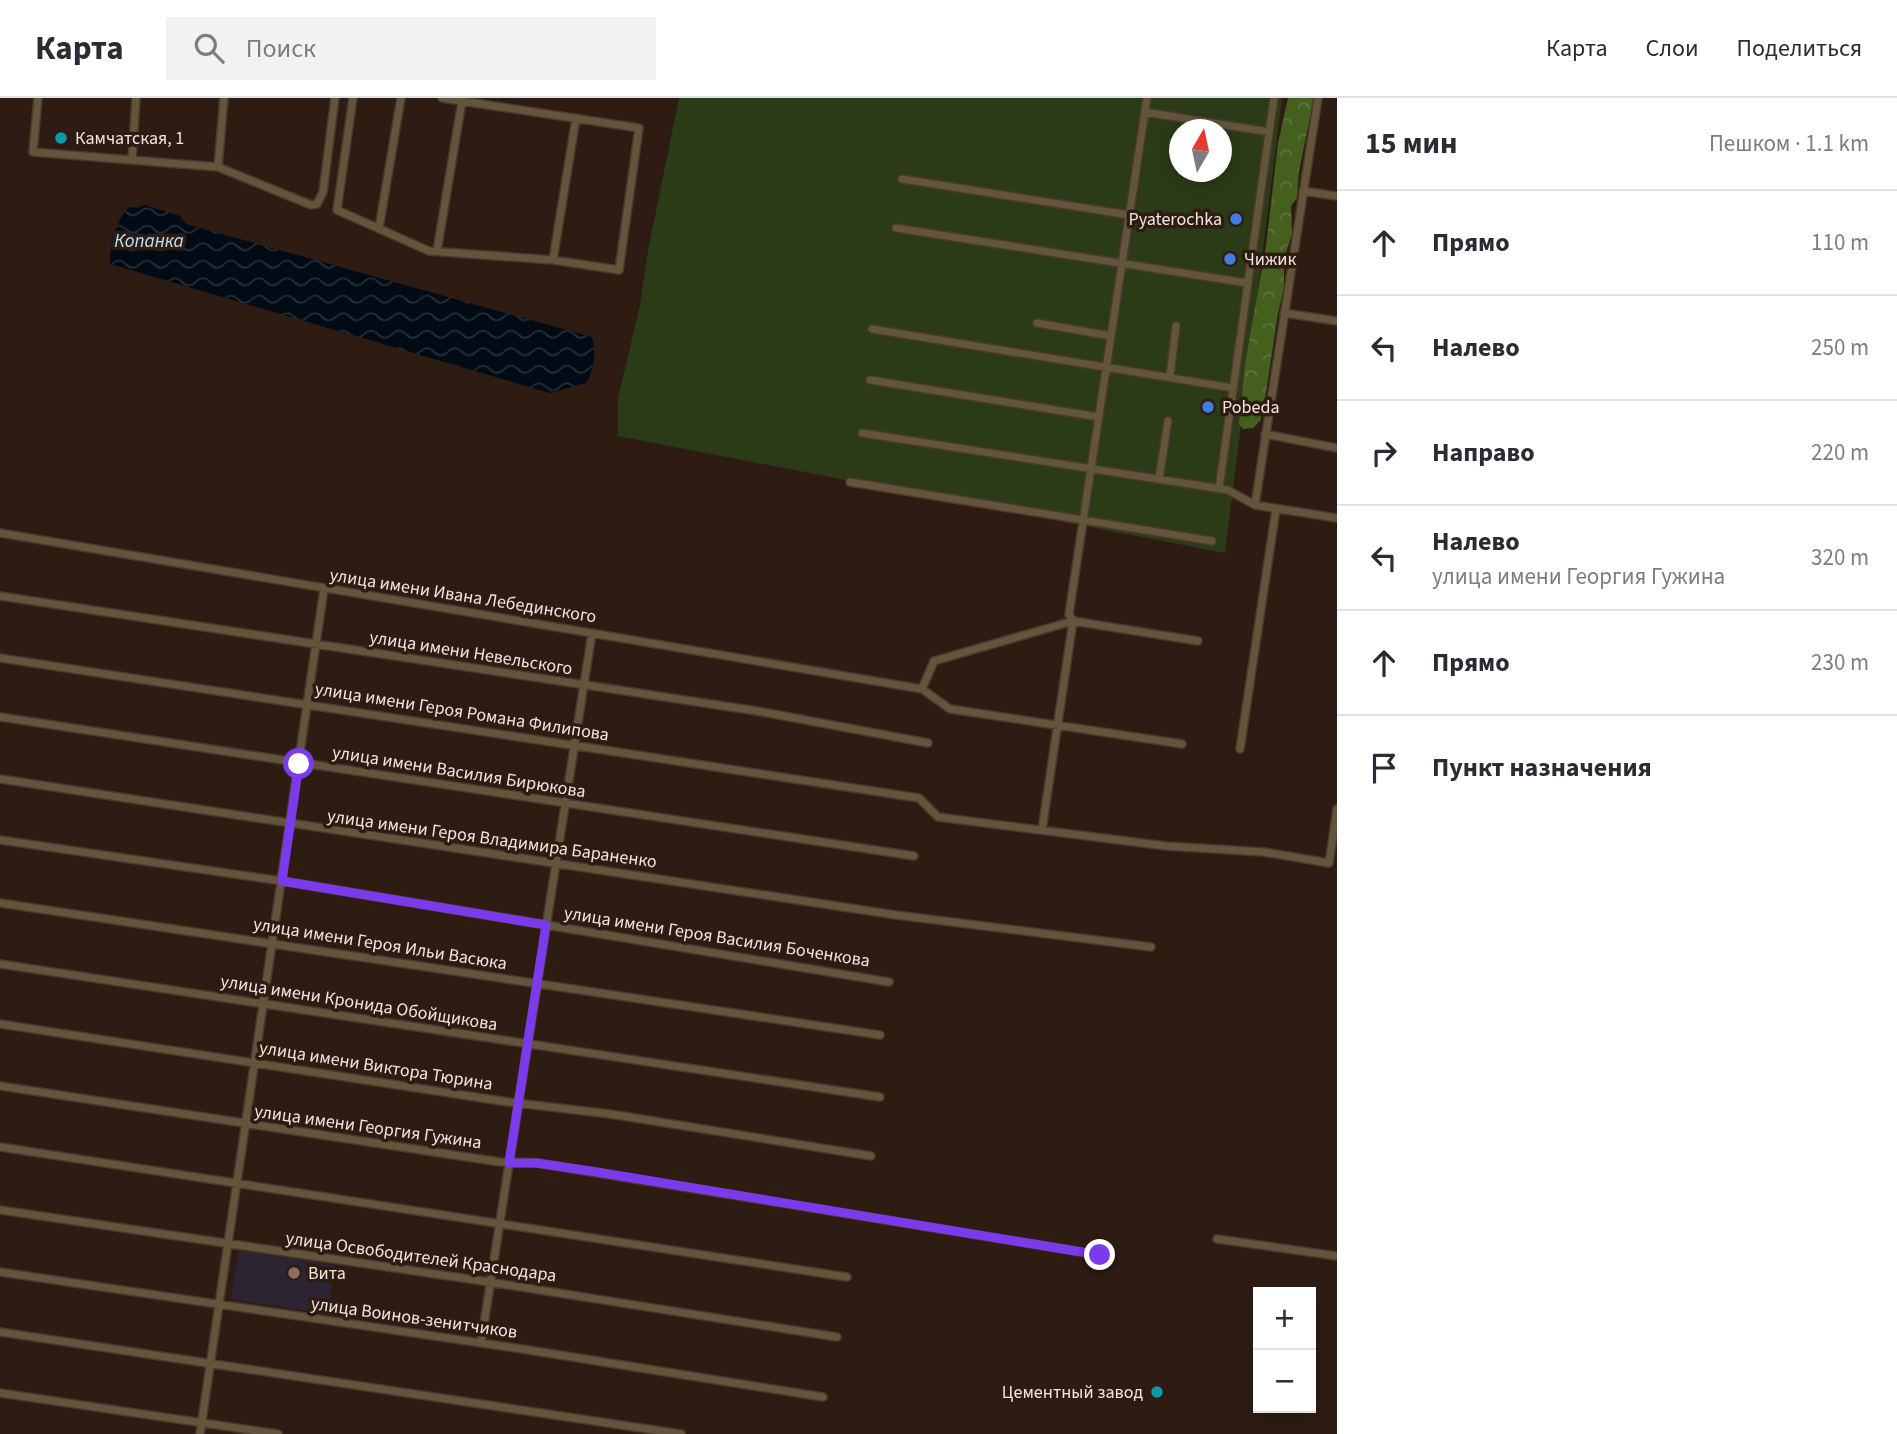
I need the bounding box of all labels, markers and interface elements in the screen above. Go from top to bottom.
search box [166,17,656,80]
text: Карта [35,25,124,72]
icon: search [190,29,228,67]
text: Поиск [246,30,316,67]
text: Карта [1546,31,1608,66]
text: Слои [1646,31,1699,66]
text: Поделиться [1737,31,1862,66]
north arrow [1169,119,1232,182]
text: 15 мин [1365,122,1457,165]
place label: Камчатская, 1 [75,126,184,151]
text: Пешком · 1.1 km [1709,127,1869,160]
marker: Камчатская, 1 [53,130,69,146]
place label: Pyaterochka [1129,207,1222,232]
marker: Pyaterochka [1228,211,1244,227]
icon: ahead [1365,224,1403,262]
text: Прямо [1432,224,1510,261]
text: 110 m [1811,226,1869,259]
water label: Копанка [114,228,184,255]
place label: Чижик [1244,247,1296,272]
marker: Чижик [1222,251,1238,267]
icon: left [1365,329,1403,367]
text: Налево [1432,329,1520,366]
text: 250 m [1811,331,1869,364]
place label: Pobeda [1222,395,1279,420]
marker: Pobeda [1200,399,1216,415]
icon: right [1365,434,1403,472]
text: Направо [1432,434,1535,471]
text: 220 m [1811,436,1869,469]
text: Налево [1432,523,1520,560]
icon: left [1365,539,1403,577]
text: 320 m [1811,541,1869,574]
text: улица имени Георгия Гужина [1432,560,1725,593]
street label: улица имени Ивана Лебединского [328,563,598,629]
street label: улица имени Невельского [368,625,574,681]
icon: ahead [1365,644,1403,682]
text: Прямо [1432,644,1510,681]
text: 230 m [1811,646,1869,679]
street label: улица имени Героя Романа Филипова [313,676,611,748]
street label: улица имени Василия Бирюкова [330,740,588,804]
route start [283,748,314,779]
icon: arrive [1365,749,1403,787]
text: Пункт назначения [1432,749,1652,786]
street label: улица имени Героя Владимира Бараненко [326,803,658,875]
street label: улица имени Героя Василия Боченкова [562,900,872,974]
street label: улица имени Героя Ильи Васюка [251,912,509,976]
street label: улица имени Кронида Обойщикова [219,969,499,1037]
street label: улица имени Виктора Тюрина [257,1035,495,1097]
street label: улица имени Георгия Гужина [253,1099,483,1155]
street label: улица Освободителей Краснодара [284,1226,558,1288]
route end [1084,1239,1115,1270]
place label: Вита [308,1261,346,1286]
marker: Вита [286,1265,302,1281]
map controls [1253,1287,1316,1413]
button: + [1253,1287,1316,1350]
street label: улица Воинов-зенитчиков [309,1291,519,1345]
button: − [1253,1350,1316,1413]
place label: Цементный завод [1002,1380,1143,1405]
marker: Цементный завод [1149,1384,1165,1400]

